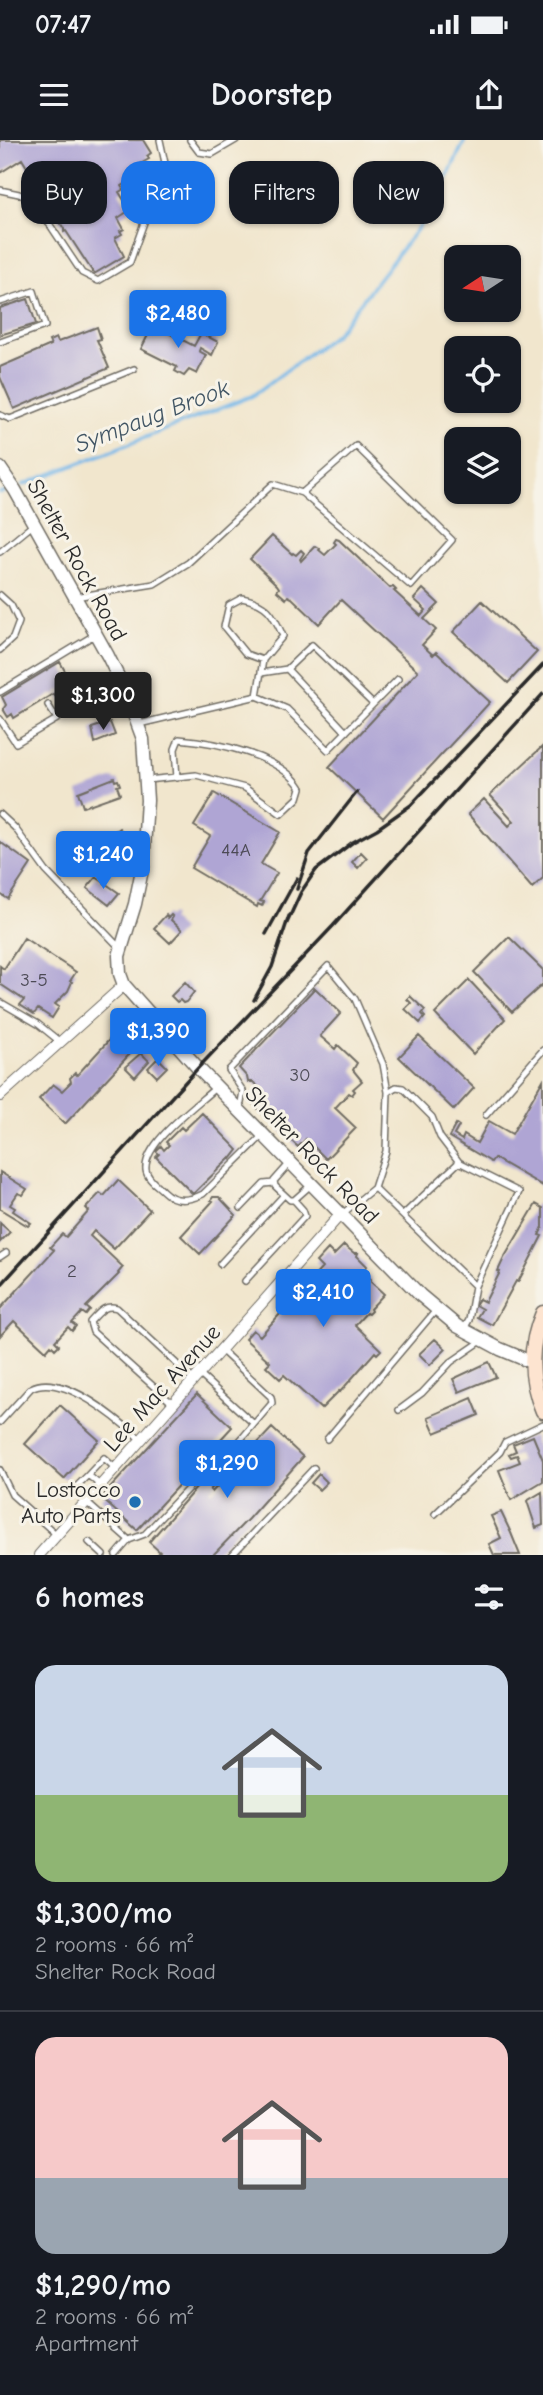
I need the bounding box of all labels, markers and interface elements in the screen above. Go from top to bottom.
text: 07:47 [35,10,91,40]
icon: menu [35,76,73,114]
text: Doorstep [211,76,332,113]
icon: share [470,76,508,114]
chip: Buy [21,161,107,224]
chip: Rent [121,161,215,224]
chip: Filters [229,161,339,224]
chip: New [353,161,444,224]
north arrow [444,245,522,322]
map controls [444,245,521,504]
pin: $2,480 [121,290,235,350]
text: $2,480 [145,299,211,326]
button: locate [444,336,521,413]
water label: Sympaug Brook [71,374,233,458]
button: layers [444,427,521,504]
street label: Shelter Rock Road [21,474,133,646]
pin: $1,300 [46,672,160,732]
text: $1,300 [71,681,135,708]
pin: $1,240 [46,832,160,891]
house number: 44A [221,839,251,861]
text: $1,240 [72,840,134,867]
house number: 3-5 [20,969,48,991]
pin: $1,390 [101,1009,215,1068]
text: $1,390 [126,1017,190,1044]
house number: 30 [289,1064,311,1086]
street label: Shelter Rock Road [239,1081,385,1229]
house number: 2 [67,1260,77,1282]
pin: $2,410 [266,1270,380,1329]
text: $2,410 [292,1278,354,1305]
street label: Lee Mac Avenue [98,1319,226,1457]
pin: $1,290 [170,1440,284,1500]
text: $1,290 [195,1449,259,1476]
place label: Lostocco Auto Parts [21,1476,121,1529]
marker: Lostocco Auto Parts [127,1494,143,1510]
icon: filters [470,1578,508,1616]
text: 6 homes [35,1580,144,1615]
icon: home [209,1710,335,1836]
text: $1,300/mo [35,1896,172,1931]
text: 2 rooms · 66 m² [35,1931,193,1958]
text: Shelter Rock Road [35,1958,216,1985]
icon: home [209,2082,335,2208]
text: $1,290/mo [35,2268,171,2303]
text: 2 rooms · 66 m² [35,2303,193,2330]
text: Apartment [35,2330,138,2357]

